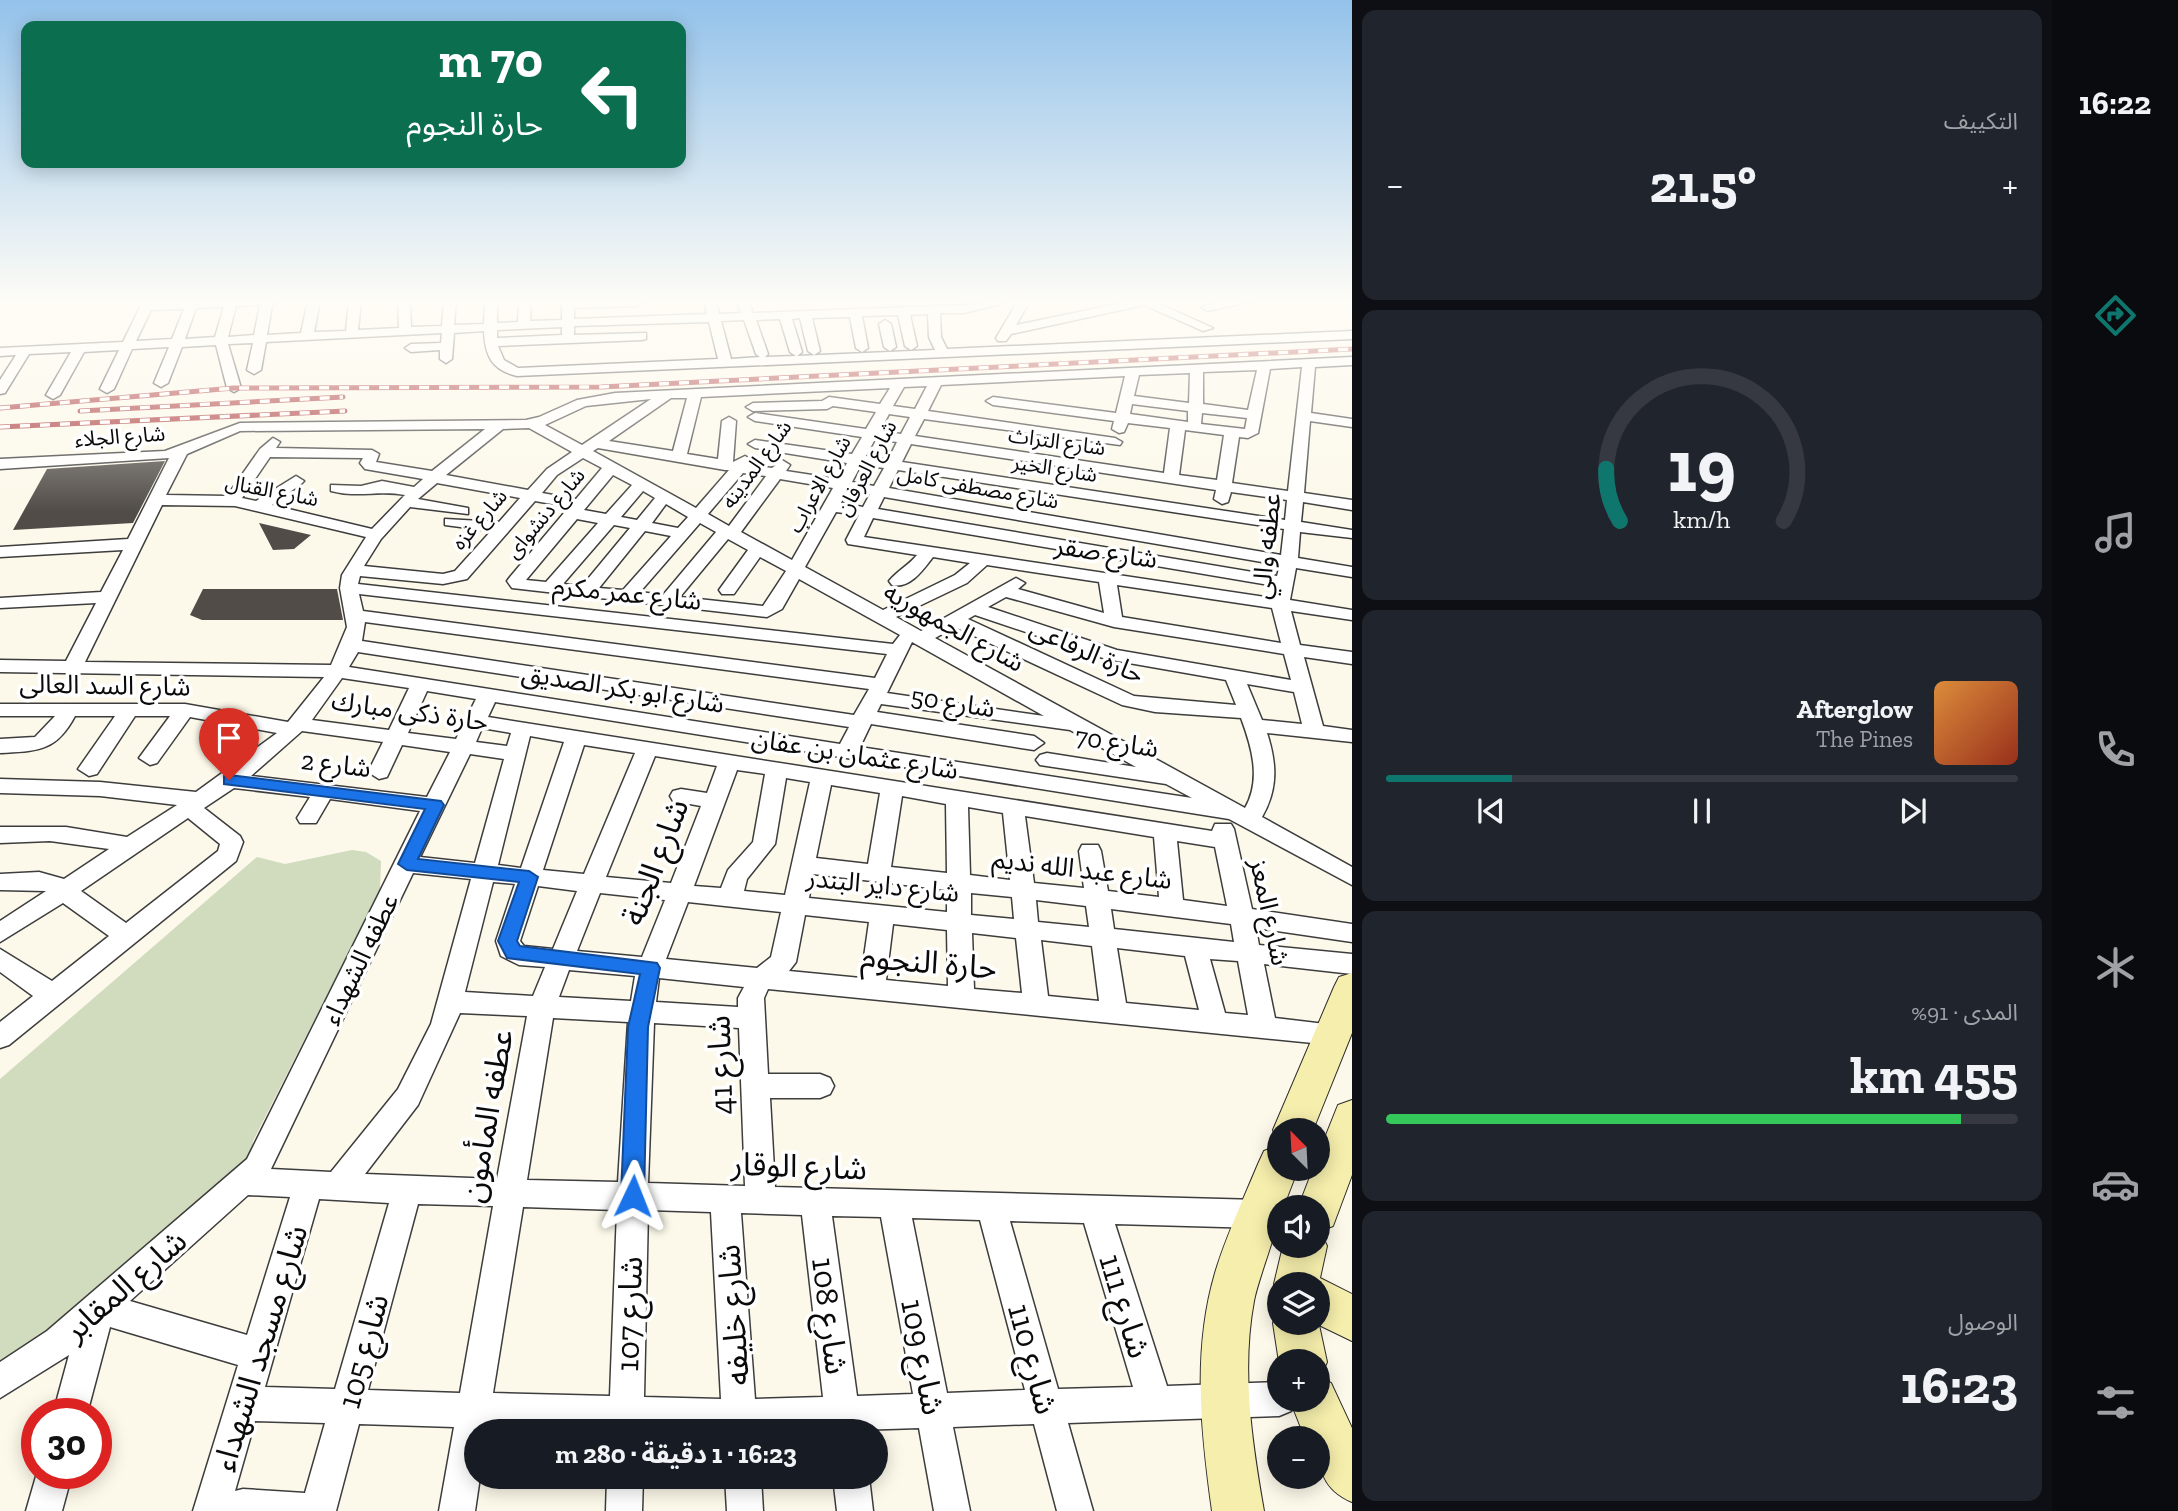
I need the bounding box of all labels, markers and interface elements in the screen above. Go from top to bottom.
text: 70 m [438,31,543,90]
icon: left [567,49,658,140]
text: 16:22 [2079,84,2151,122]
text: حارة النجوم [406,105,543,143]
text: التكييف [1944,107,2018,135]
text: 21.5° [1649,153,1756,215]
text: − [1386,162,1404,208]
text: + [2002,162,2018,208]
icon: directions [2091,291,2140,340]
street label: شارع المدينه [716,415,799,515]
street label: شارع العرفان [830,416,904,521]
street label: شارع الجلاء [74,420,166,455]
street label: شارع التراث [1006,422,1107,463]
text: 19 [1668,423,1736,511]
street label: شارع الاعراب [782,431,859,538]
street label: شارع الخير [1009,449,1099,490]
street label: شارع مصطفى كامل [895,461,1061,516]
street label: شارع دنشواى [500,463,592,565]
street label: شارع القنال [223,469,321,514]
street label: شارع غزه [446,484,514,556]
street label: عطفه والي [1245,491,1291,601]
text: km/h [1673,504,1731,534]
icon: music [2091,508,2140,557]
street label: شارع صقر [1051,529,1159,578]
street label: شارع عمر مكرم [551,569,703,621]
street label: شارع الجمهوريه [877,575,1030,681]
street label: حارة الرفاعى [1025,612,1149,690]
street label: شارع ابو بكر الصديق [519,656,727,723]
street label: شارع السد العالى [19,668,191,705]
street label: شارع 50 [908,680,997,727]
street label: حارة ذكى مبارك [330,684,490,738]
text: Afterglow [1797,693,1913,725]
pin [199,708,259,780]
icon: arrive [210,719,248,757]
street label: شارع 70 [1073,720,1161,767]
street label: شارع عثمان بن عفان [749,722,961,789]
text: The Pines [1816,725,1913,753]
icon: phone [2091,725,2140,774]
street label: شارع 2 [299,744,373,787]
icon: previous [1472,792,1510,830]
icon: pause [1683,792,1721,830]
icon: next [1894,792,1932,830]
street label: شارع الجنة [614,793,701,932]
street label: شارع عبد الله نديم [990,842,1174,900]
street label: شارع المعز [1240,855,1297,969]
street label: شارع داير البندر [804,861,961,912]
street label: عطفه الشهداء [315,888,405,1030]
street label: حارة النجوم [859,937,999,992]
icon: climate [2091,943,2140,992]
text: المدى · 91% [1911,998,2018,1026]
street label: شارع 41 [699,1015,746,1115]
street label: عطفه المأمون [453,1027,521,1205]
text: 455 km [1850,1044,2018,1106]
north arrow [1267,1118,1330,1181]
map controls [1267,1118,1330,1489]
street label: شارع الوقار [729,1145,868,1192]
position arrow [596,1159,670,1233]
icon: car [2091,1160,2140,1209]
button: sound [1267,1195,1330,1258]
street label: شارع مسجد الشهداء [204,1220,320,1477]
street label: شارع المقابر [55,1221,198,1353]
street label: شارع خليفه [709,1243,762,1387]
street label: شارع 111 [1086,1249,1159,1364]
street label: شارع 108 [799,1255,856,1377]
street label: شارع 107 [608,1256,655,1373]
button: layers [1267,1272,1330,1335]
street label: شارع 105 [330,1290,401,1414]
street label: شارع 109 [888,1296,953,1419]
street label: شارع 110 [995,1300,1066,1420]
text: الوصول [1948,1308,2018,1336]
button: + [1267,1349,1330,1412]
text: 16:23 [1901,1354,2018,1416]
icon: filters [2091,1378,2140,1427]
speed limit sign: 30 [21,1398,112,1489]
button: − [1267,1426,1330,1489]
text: 16:23 · 1 دقيقة · 280 m [555,1438,797,1470]

